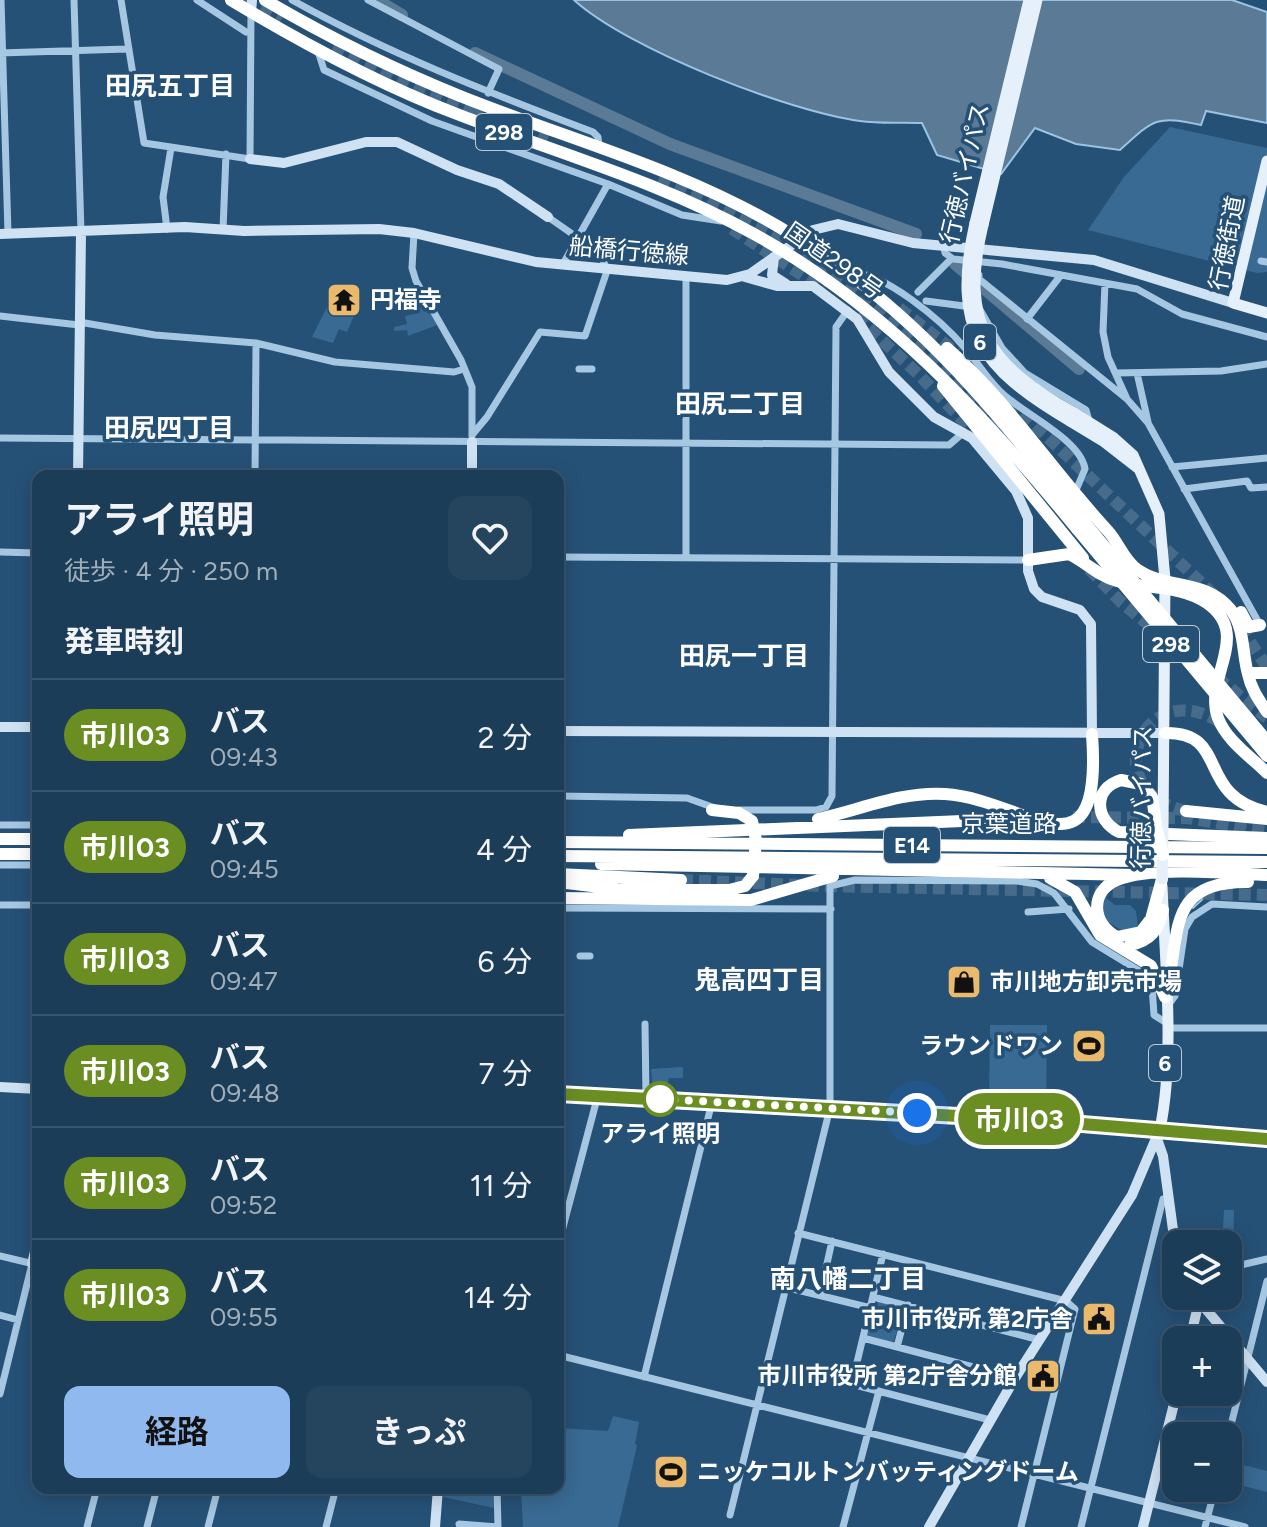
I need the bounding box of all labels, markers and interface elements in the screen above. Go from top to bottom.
district label: 田尻五丁目 [105,70,235,102]
street label: 行徳バイパス [934,100,995,246]
road number: 298 [476,114,532,150]
street label: 行徳街道 [1203,193,1250,293]
street label: 国道298号 [779,216,889,305]
street label: 船橋行徳線 [568,231,690,270]
temple icon: 円福寺 [325,281,363,319]
place label: 円福寺 [370,285,442,314]
road number: 6 [964,324,996,360]
district label: 田尻二丁目 [675,388,805,420]
district label: 田尻四丁目 [104,412,234,444]
button: heart [448,496,532,580]
text: アライ照明 [64,497,254,543]
text: 徒歩 · 4 分 · 250 m [64,555,278,587]
text: 発車時刻 [64,623,184,660]
road number: 298 [1143,626,1199,662]
district label: 田尻一丁目 [679,640,809,672]
text: バス [210,703,270,740]
text: 市川03 [80,718,170,752]
text: 2 分 [478,719,532,756]
street label: 行徳バイパス [1126,725,1157,869]
text: 09:43 [210,741,278,773]
street label: 京葉道路 [961,809,1057,838]
text: バス [210,815,270,852]
road number: E14 [884,827,940,863]
text: 市川03 [80,830,170,864]
text: 4 分 [476,831,532,868]
text: 09:45 [210,853,279,885]
text: バス [210,927,270,964]
text: 市川03 [80,942,170,976]
text: 6 分 [478,943,532,980]
shop icon: 市川地方卸売市場 [945,963,983,1001]
district label: 鬼高四丁目 [694,964,824,996]
text: 09:47 [210,965,278,997]
place label: 市川地方卸売市場 [990,967,1182,996]
sports icon: ラウンドワン [1070,1027,1108,1065]
place label: ラウンドワン [919,1031,1063,1060]
text: バス [210,1039,270,1076]
road number: 6 [1149,1045,1181,1081]
text: 市川03 [80,1054,170,1088]
text: 7 分 [478,1055,532,1092]
text: 09:48 [210,1077,280,1109]
marker: アライ照明 [643,1082,677,1116]
your location [897,1093,937,1133]
line badge: 市川03 [963,1093,1075,1145]
text: 市川03 [974,1102,1064,1136]
place label: アライ照明 [600,1119,720,1148]
text: バス [210,1151,270,1188]
text: 市川03 [80,1166,170,1200]
text: 11 分 [470,1167,532,1204]
text: 09:52 [210,1189,277,1221]
map controls [1162,1230,1242,1502]
button: layers [1162,1230,1242,1310]
text: バス [210,1263,270,1300]
district label: 南八幡二丁目 [770,1263,926,1295]
text: 市川03 [80,1278,170,1312]
text: 14 分 [464,1279,532,1316]
public building icon: 市川市役所 第2庁舎 [1080,1300,1118,1338]
text: 09:55 [210,1301,278,1333]
place label: 市川市役所 第2庁舎 [861,1304,1073,1333]
button: + [1162,1326,1242,1406]
public building icon: 市川市役所 第2庁舎分館 [1024,1357,1062,1395]
place label: 市川市役所 第2庁舎分館 [757,1361,1017,1390]
button: 経路 [64,1386,290,1478]
button: きっぷ [306,1386,532,1478]
button: − [1162,1422,1242,1502]
sports icon: ニッケコルトンバッティングドーム [652,1453,690,1491]
place label: ニッケコルトンバッティングドーム [697,1457,1079,1486]

